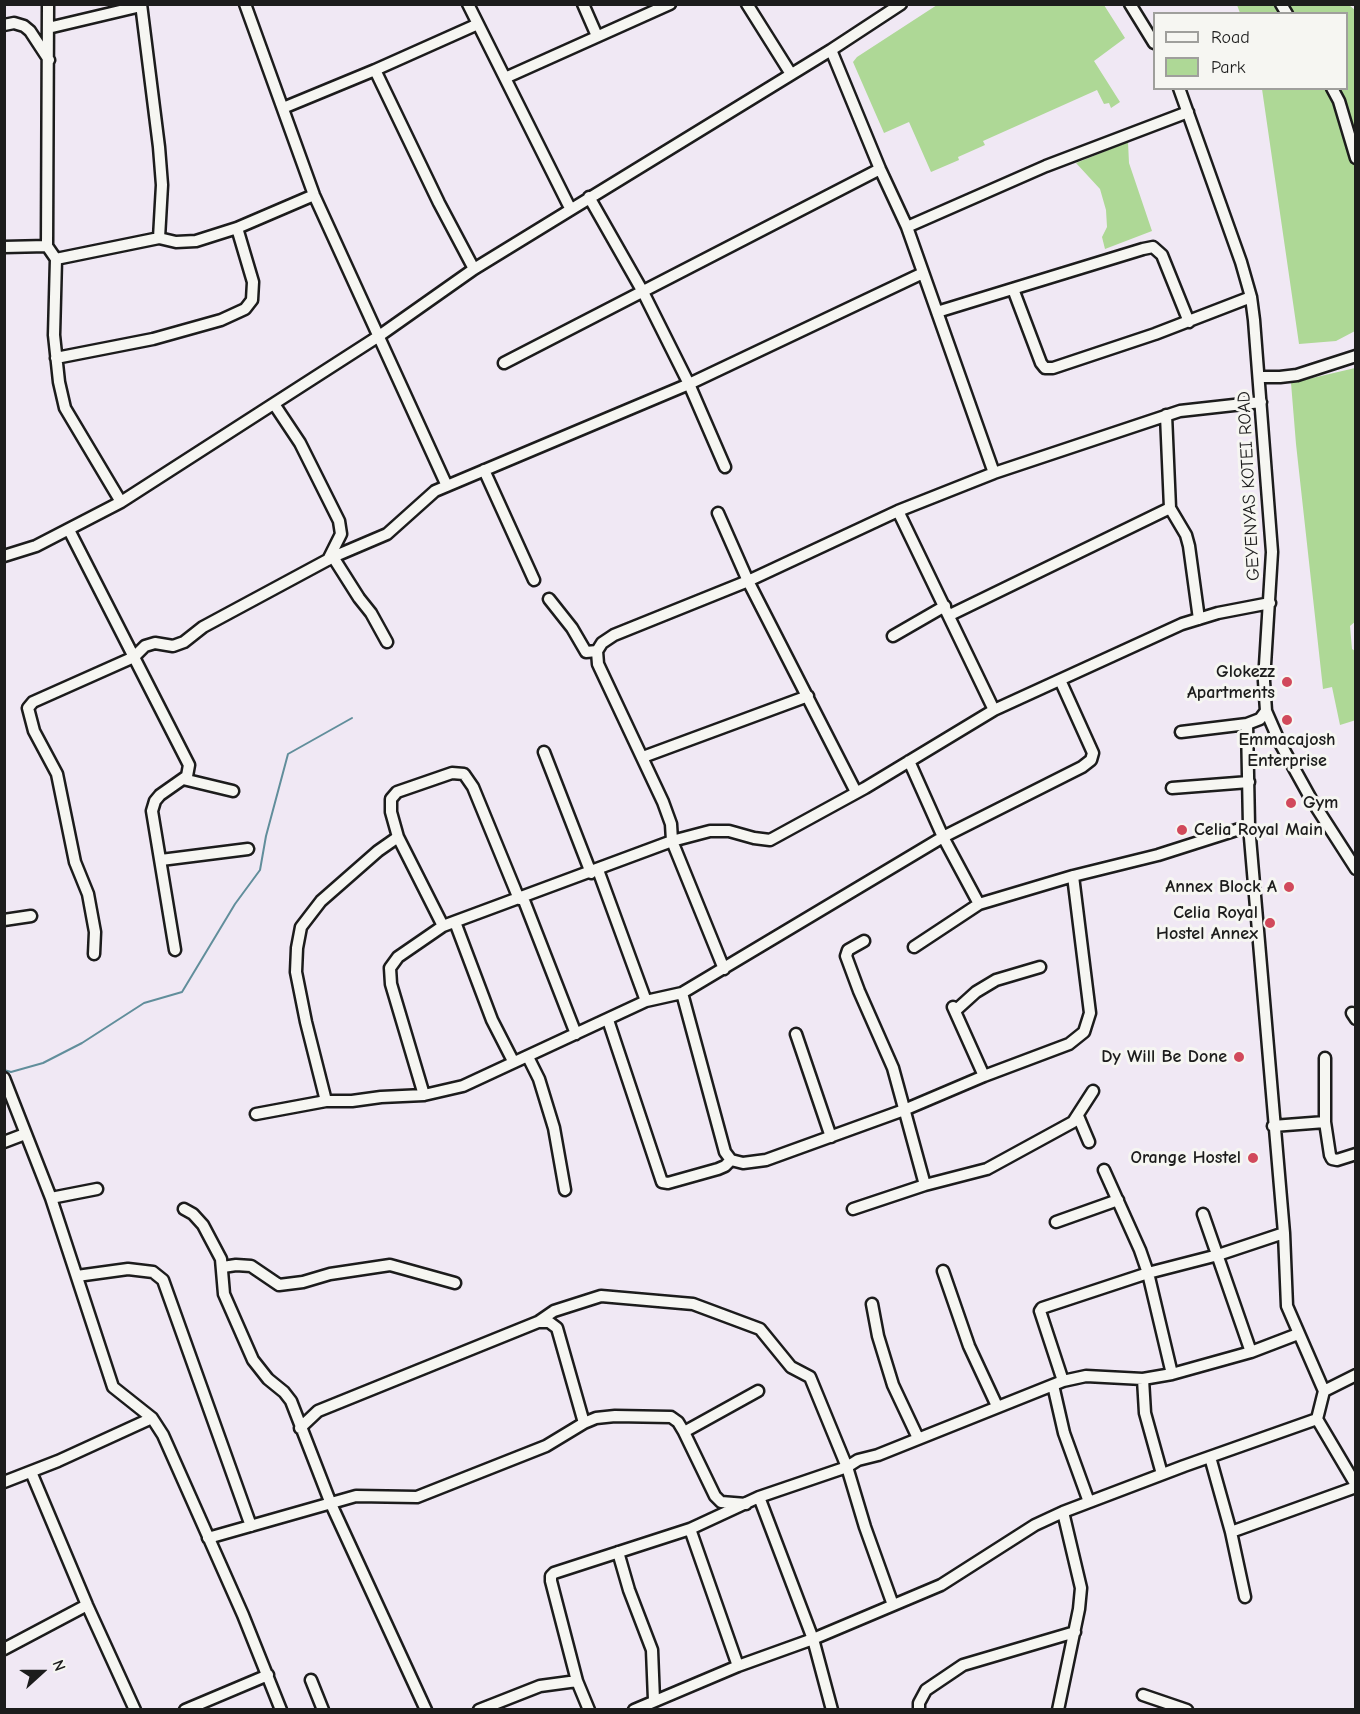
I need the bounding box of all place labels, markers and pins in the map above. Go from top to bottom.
place label: Glokezz Apartments [1187,661,1275,704]
marker: Glokezz Apartments [1280,675,1294,689]
marker: Emmacajosh Enterprise [1280,713,1294,727]
place label: Emmacajosh Enterprise [1238,729,1336,771]
place label: Gym [1303,792,1338,814]
marker: Gym [1284,796,1298,810]
place label: Celia Royal Main [1194,819,1323,841]
marker: Celia Royal Main [1175,823,1189,837]
place label: Annex Block A [1165,876,1277,898]
marker: Annex Block A [1282,880,1296,894]
place label: Celia Royal Hostel Annex [1156,902,1258,944]
marker: Celia Royal Hostel Annex [1263,916,1277,930]
place label: Dy Will Be Done [1101,1046,1227,1068]
marker: Dy Will Be Done [1232,1050,1246,1064]
place label: Orange Hostel [1130,1147,1241,1169]
marker: Orange Hostel [1246,1151,1260,1165]

